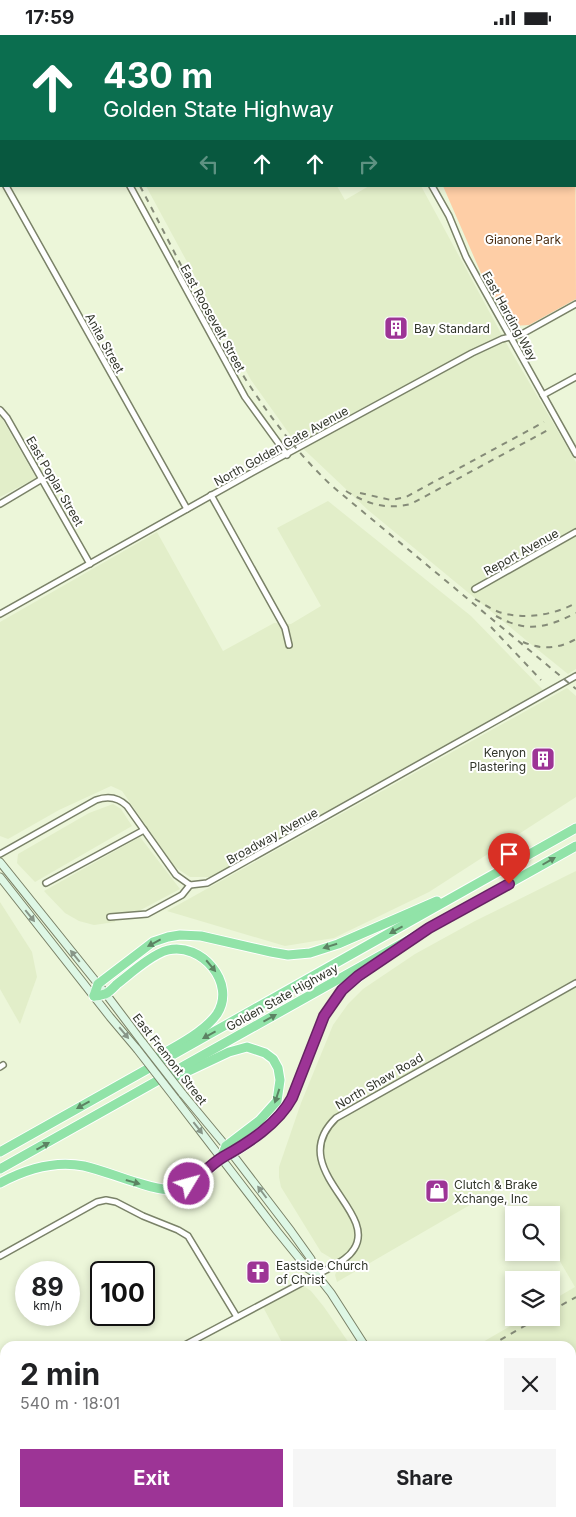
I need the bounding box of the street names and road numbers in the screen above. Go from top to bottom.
street label: East Roosevelt Street [177,262,249,374]
street label: East Harding Way [479,269,541,364]
street label: Anita Street [82,310,128,376]
street label: North Golden Gate Avenue [211,403,351,489]
street label: East Poplar Street [23,433,87,529]
street label: Report Avenue [481,525,561,579]
street label: Broadway Avenue [224,805,320,867]
street label: Golden State Highway [223,960,341,1034]
street label: East Fremont Street [130,1010,210,1108]
street label: North Shaw Road [332,1050,426,1112]

